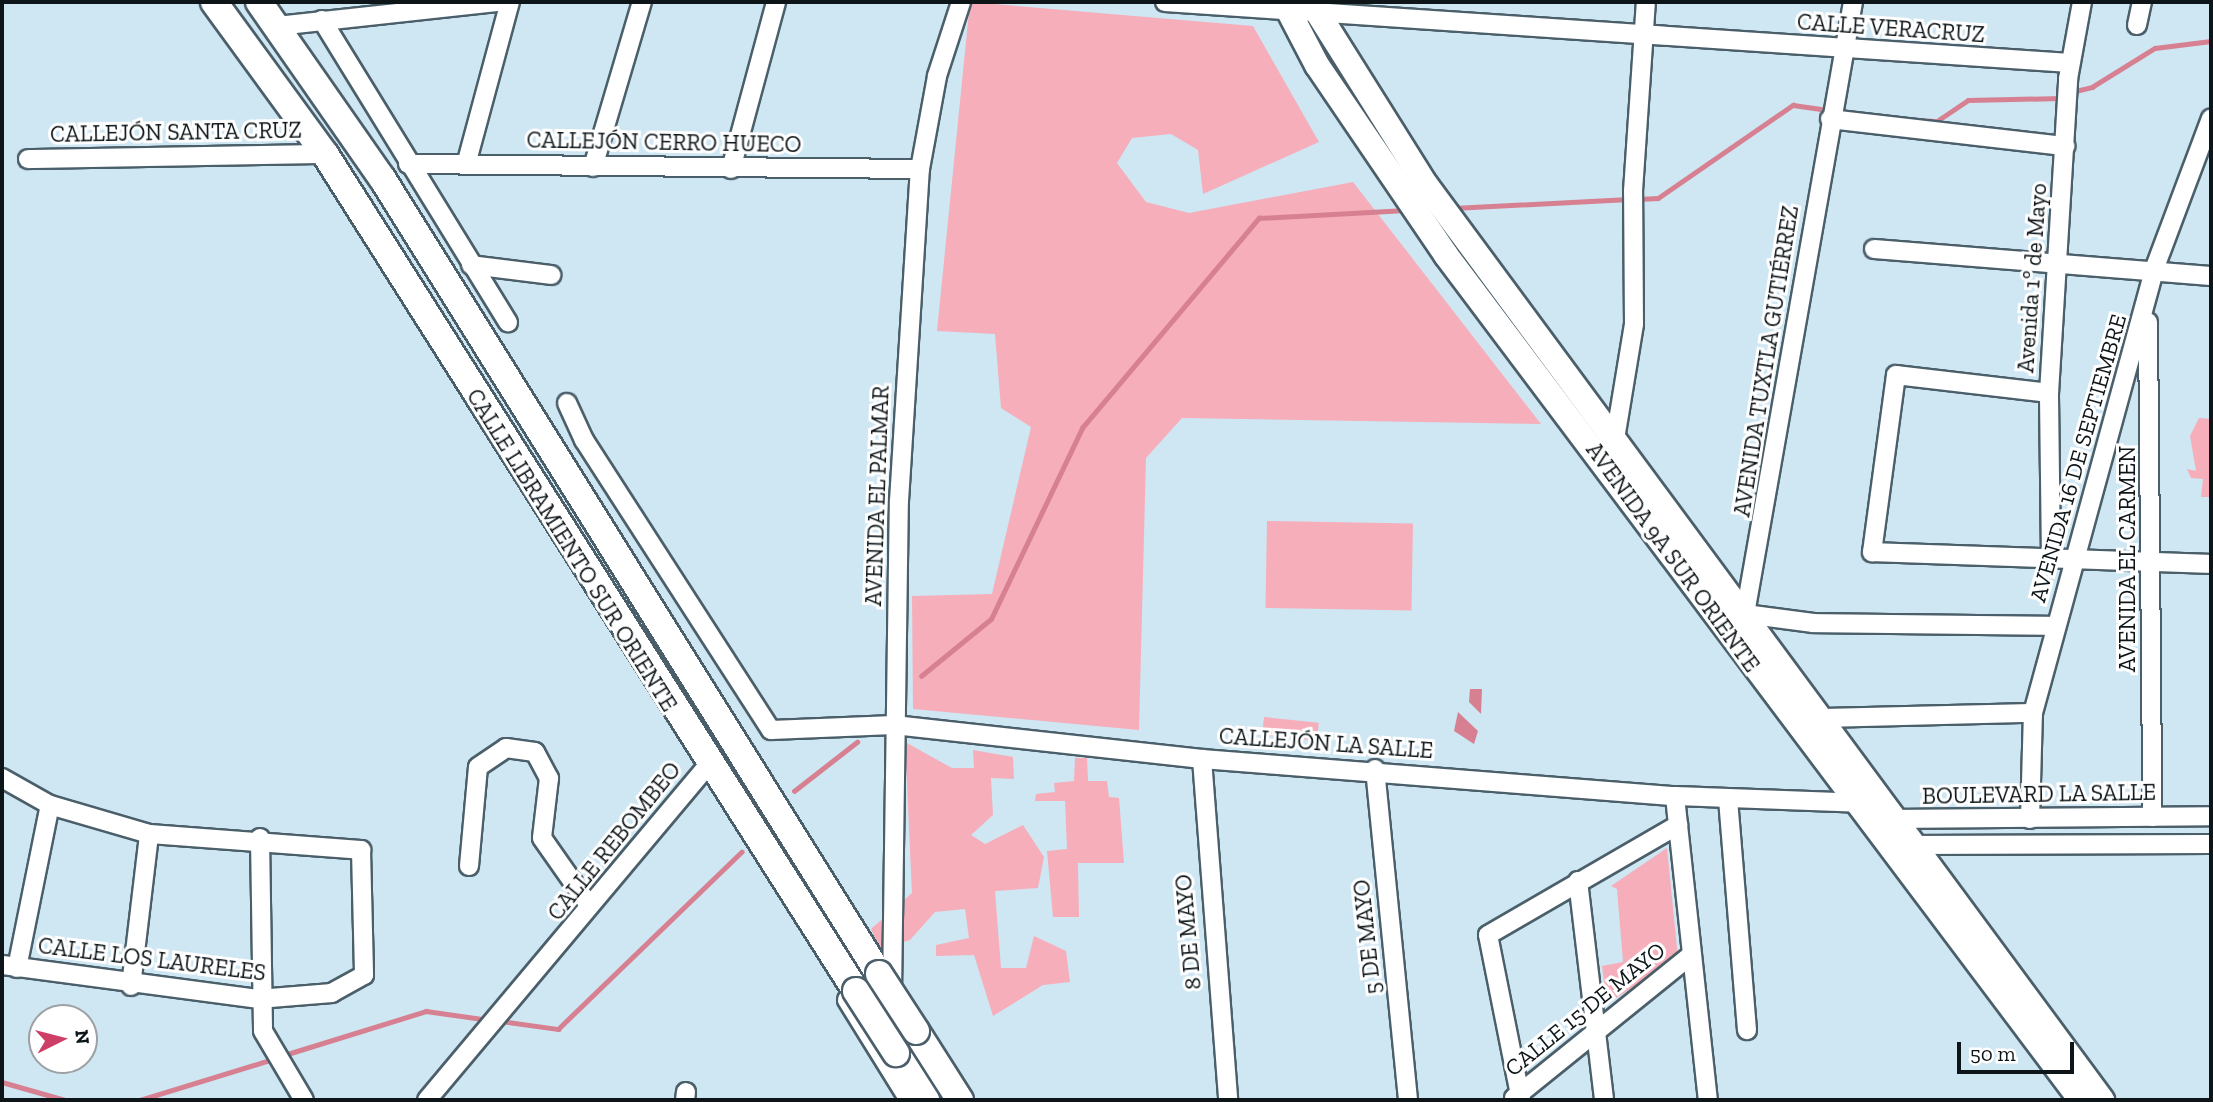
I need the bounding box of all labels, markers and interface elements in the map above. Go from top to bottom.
street label: CALLE VERACRUZ [1796,8,1986,48]
street label: CALLEJÓN SANTA CRUZ [49,116,303,148]
street label: CALLEJÓN CERRO HUECO [526,126,802,158]
street label: Avenida 1º de Mayo [2012,182,2052,374]
street label: AVENIDA TUXTLA GUTIÉRREZ [1728,202,1804,520]
street label: AVENIDA 16 DE SEPTIEMBRE [2024,311,2132,605]
street label: CALLE LIBRAMIENTO SUR ORIENTE [461,384,683,716]
street label: AVENIDA EL PALMAR [859,385,895,607]
street label: AVENIDA 9A SUR ORIENTE [1580,436,1766,678]
street label: AVENIDA EL CARMEN [2113,445,2141,673]
street label: CALLEJÓN LA SALLE [1218,722,1434,764]
street label: CALLE REBOMBEO [542,756,686,926]
street label: BOULEVARD LA SALLE [1921,778,2157,810]
street label: 8 DE MAYO [1169,873,1207,991]
street label: 5 DE MAYO [1347,878,1387,996]
street label: CALLE LOS LAURELES [37,931,267,987]
street label: CALLE 15 DE MAYO [1500,936,1670,1082]
north arrow [28,1004,98,1074]
scale bar [1961,1028,2078,1072]
text: N [70,1029,95,1045]
text: 50 m [1970,1041,2016,1066]

